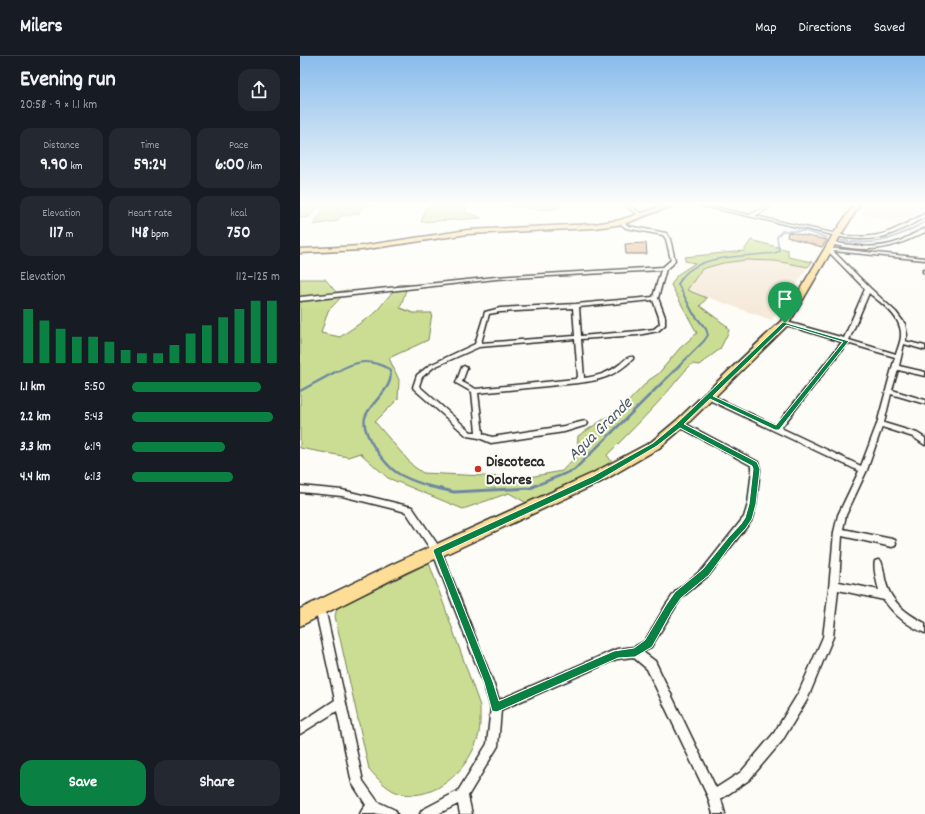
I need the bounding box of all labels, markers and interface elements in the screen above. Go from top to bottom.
text: Milers [20,14,63,41]
text: Map [755,18,777,38]
text: Directions [799,18,852,38]
text: Saved [874,18,905,38]
text: Evening run [20,65,116,96]
button: share [238,69,280,111]
text: 20:58 · 9 × 1.1 km [20,96,97,115]
text: Distance [43,138,79,154]
text: Time [141,138,159,154]
text: Pace [229,138,248,154]
text: 9.90 [40,154,68,178]
text: 59:24 [134,154,166,178]
text: 6:00 [215,154,245,178]
text: km [68,159,82,175]
text: /km [245,159,262,175]
text: Elevation [42,206,80,222]
text: Heart rate [128,206,172,222]
text: kcal [230,206,247,222]
text: 117 [49,222,63,246]
text: 148 [131,222,149,246]
text: 750 [227,222,250,246]
text: m [63,227,73,243]
text: bpm [149,227,169,243]
text: Elevation [20,268,65,287]
text: 112–125 m [236,268,280,287]
pin [768,282,802,323]
icon: arrive [774,288,796,310]
text: 1.1 km [20,378,45,397]
text: 5:50 [84,378,105,397]
water label: Agua Grande [563,392,640,467]
text: 2.2 km [20,408,51,427]
text: 5:43 [84,408,103,427]
text: 3.3 km [20,438,51,457]
text: 6:19 [84,438,101,457]
place label: Discoteca Dolores [486,451,546,492]
marker: Discoteca Dolores [473,464,483,474]
text: 4.4 km [20,468,50,487]
text: 6:13 [84,468,101,487]
button: Save [20,760,146,806]
button: Share [154,760,280,806]

